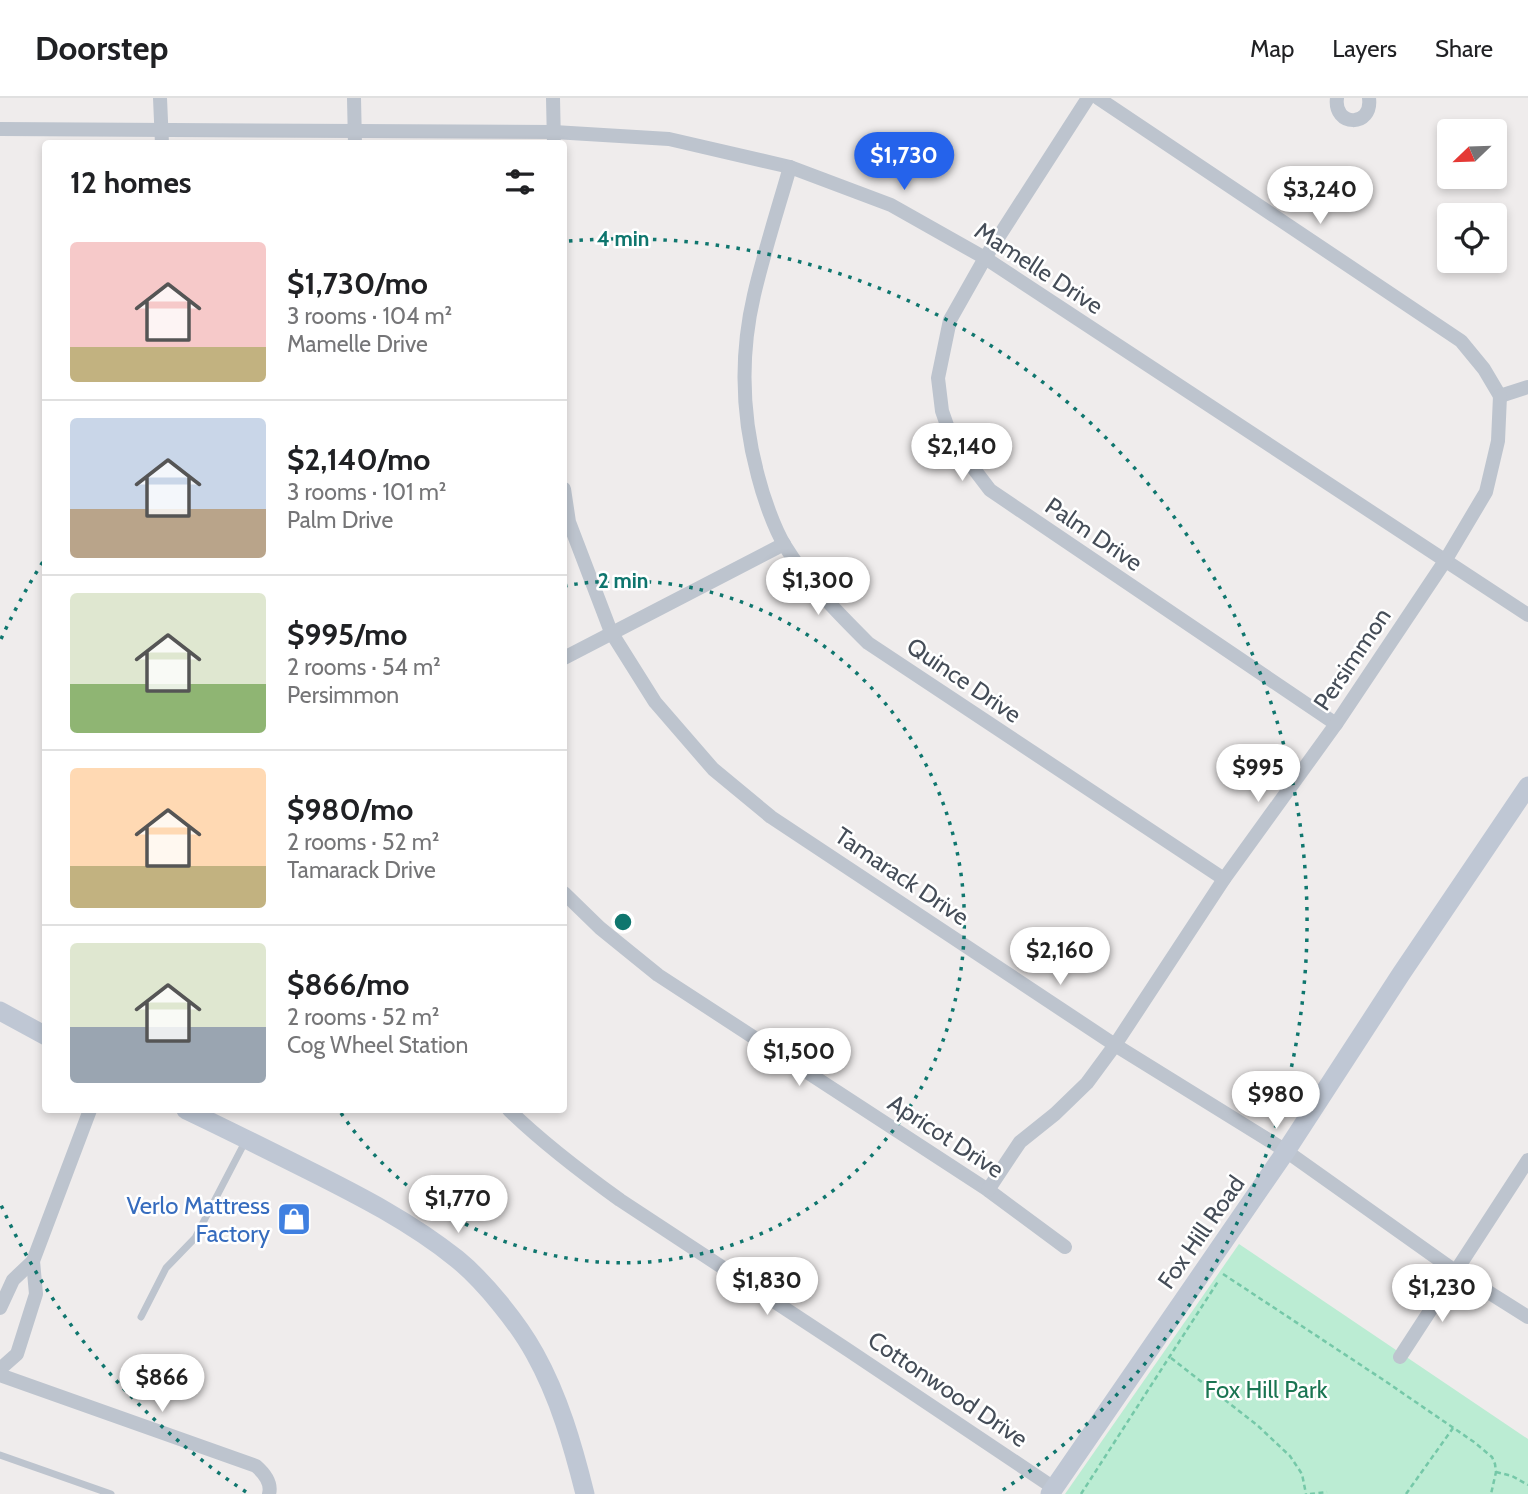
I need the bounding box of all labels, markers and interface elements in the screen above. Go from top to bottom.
text: Doorstep [35,28,168,68]
text: Map [1250,34,1294,63]
text: Layers [1332,34,1397,63]
text: Share [1435,34,1493,63]
north arrow [1437,119,1507,189]
map controls [1437,119,1507,273]
pin: $1,730 [847,132,961,192]
text: $1,730 [870,141,938,169]
icon: filters [501,163,539,201]
text: 12 homes [70,164,192,201]
pin: $3,240 [1263,166,1377,226]
text: $3,240 [1283,175,1357,203]
button: locate [1437,203,1507,273]
street label: Mamelle Drive [969,216,1109,320]
text: 4 min [597,226,649,251]
text: $1,730/mo [287,265,428,302]
icon: home [126,270,210,354]
text: 3 rooms · 104 m² [287,302,452,330]
text: Mamelle Drive [287,330,428,358]
pin: $2,140 [905,424,1019,483]
text: $2,140 [927,432,997,460]
text: $2,140/mo [287,441,430,478]
icon: home [126,446,210,530]
text: 3 rooms · 101 m² [287,478,446,506]
street label: Palm Drive [1040,491,1148,577]
text: Palm Drive [287,506,393,534]
pin: $1,300 [761,558,875,617]
text: $1,300 [782,566,854,594]
text: 2 min [598,568,648,593]
street label: Persimmon [1307,602,1397,716]
text: $995/mo [287,616,407,653]
icon: home [126,621,210,705]
street label: Quince Drive [901,631,1027,729]
text: 2 rooms · 54 m² [287,653,441,681]
text: Persimmon [287,681,399,709]
pin: $995 [1217,744,1299,804]
text: $995 [1232,753,1284,781]
text: $980/mo [287,791,413,828]
icon: home [126,796,210,880]
street label: Tamarack Drive [830,821,974,931]
text: 2 rooms · 52 m² [287,828,440,856]
text: Tamarack Drive [287,856,436,884]
centre of rings [611,910,635,934]
pin: $2,160 [1003,928,1117,987]
text: $2,160 [1026,936,1094,964]
text: $866/mo [287,966,409,1003]
icon: home [126,971,210,1055]
text: 2 rooms · 52 m² [287,1003,440,1031]
pin: $1,500 [742,1028,856,1088]
text: Cog Wheel Station [287,1031,468,1059]
text: $1,500 [763,1037,835,1065]
pin: $980 [1235,1072,1317,1131]
text: $980 [1248,1080,1304,1108]
street label: Apricot Drive [883,1088,1009,1184]
street label: Fox Hill Road [1151,1170,1251,1294]
pin: $1,770 [401,1176,515,1235]
text: $1,770 [425,1184,491,1212]
place label: Verlo Mattress Factory [127,1191,270,1248]
shop icon: Verlo Mattress Factory [275,1200,313,1238]
pin: $1,830 [710,1258,824,1317]
pin: $1,230 [1385,1264,1499,1324]
text: $1,830 [732,1266,802,1294]
text: $1,230 [1408,1273,1476,1301]
street label: Cottonwood Drive [863,1325,1033,1453]
pin: $866 [121,1354,203,1414]
text: $866 [135,1363,189,1391]
park label: Fox Hill Park [1205,1375,1328,1404]

